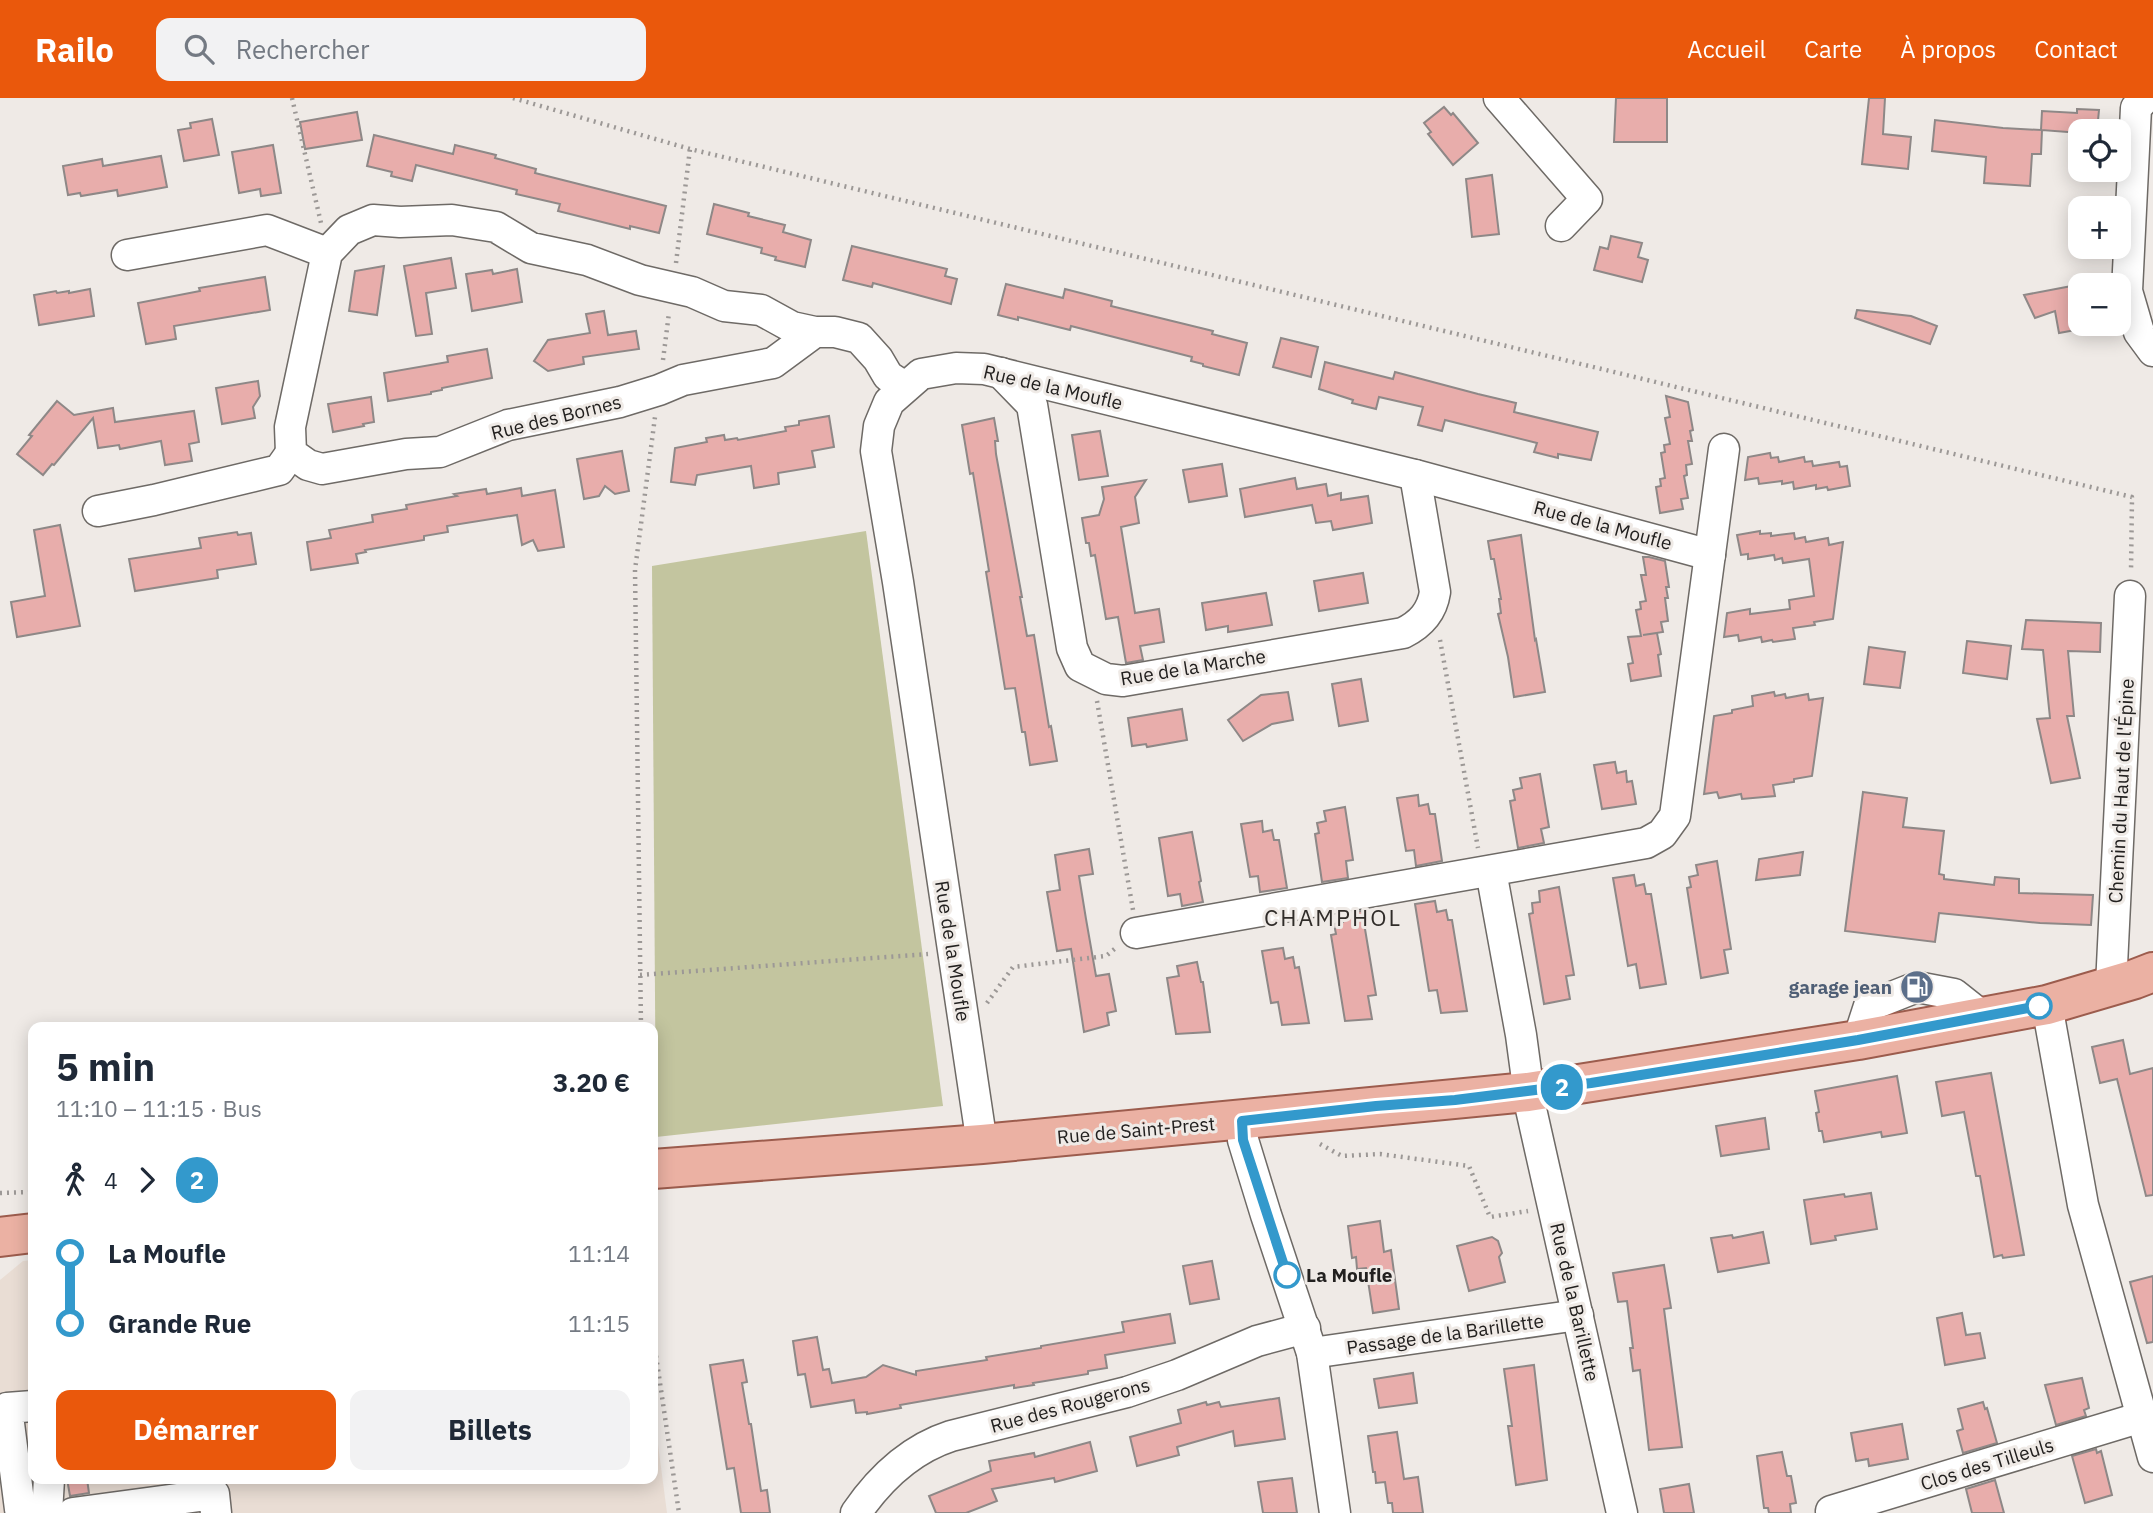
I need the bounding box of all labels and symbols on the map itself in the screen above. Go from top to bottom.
street label: Rue de la Moufle [981,359,1125,415]
street label: Rue des Bornes [488,389,624,445]
street label: Rue de la Moufle [1531,495,1675,555]
street label: Rue de la Marche [1119,644,1267,690]
street label: Chemin du Haut de l'Épine [2103,678,2139,904]
street label: Rue de la Moufle [930,879,976,1023]
district label: CHAMPHOL [1264,902,1402,932]
fuel station icon: garage jean [1898,968,1936,1006]
place label: garage jean [1789,975,1892,999]
unlabelled marker [2026,993,2052,1019]
line badge: 2 [1539,1064,1585,1110]
street label: Rue de Saint-Prest [1056,1111,1216,1149]
street label: Rue de la Barillette [1545,1220,1605,1384]
marker: La Moufle [1274,1262,1300,1288]
place label: La Moufle [1306,1263,1392,1287]
street label: Passage de la Barillette [1345,1308,1545,1360]
street label: Rue des Rougerons [988,1372,1152,1438]
street label: Clos des Tilleuls [1917,1432,2057,1496]

